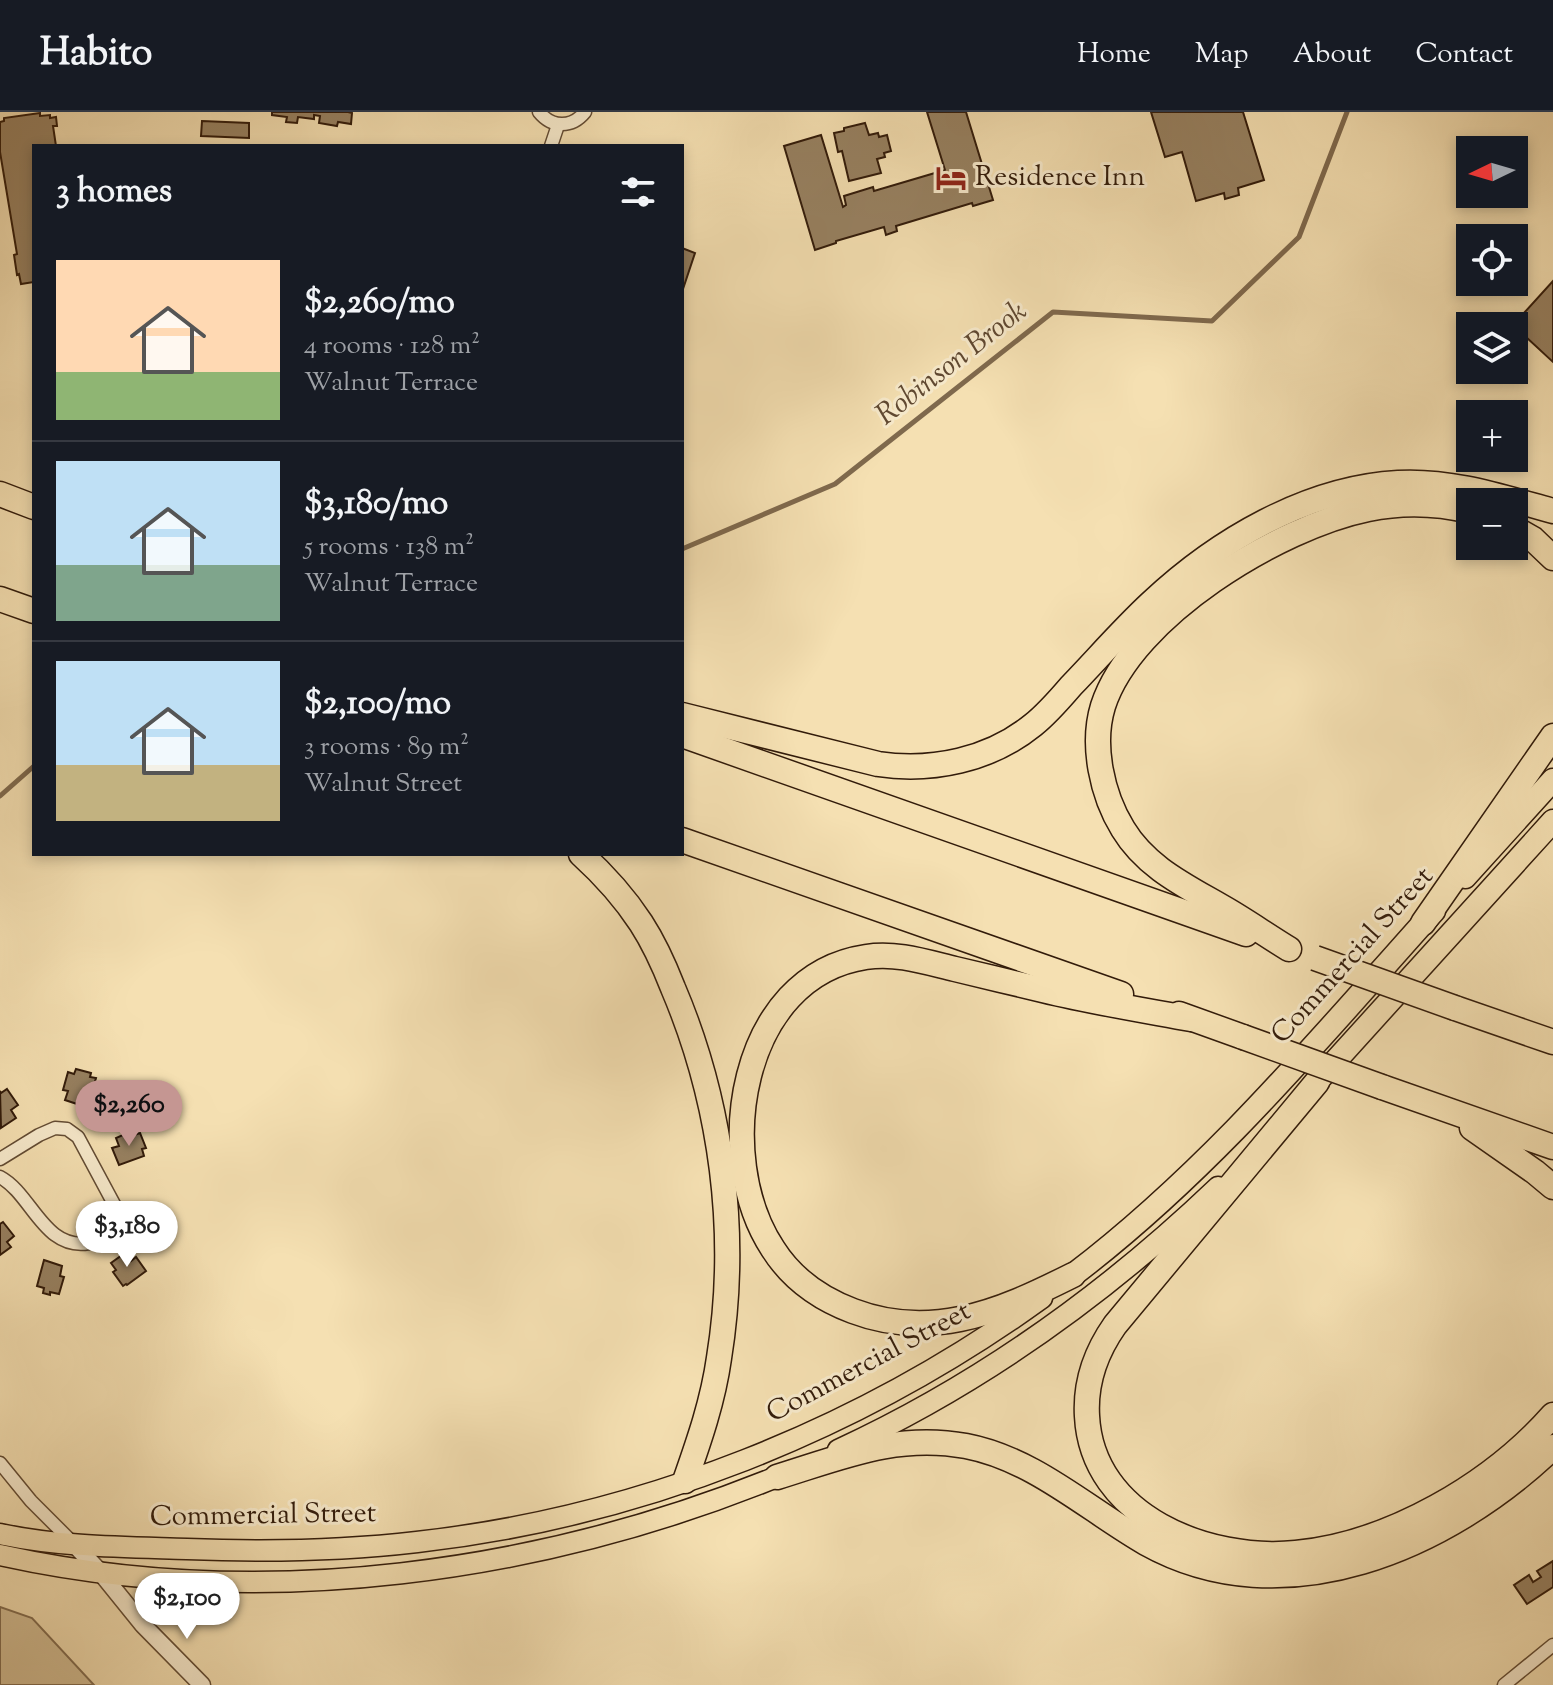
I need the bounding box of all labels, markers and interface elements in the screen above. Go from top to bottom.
text: Habito [40,28,152,82]
text: Home [1077,35,1151,75]
text: Map [1195,35,1249,75]
text: About [1293,35,1371,75]
text: Contact [1415,35,1513,75]
north arrow [1456,136,1528,208]
map controls [1456,136,1528,560]
place label: Residence Inn [975,158,1145,198]
hotel icon: Residence Inn [934,161,968,195]
text: 3 homes [56,168,172,217]
icon: filters [616,170,660,214]
button: locate [1456,224,1528,296]
text: $2,260/mo [304,279,455,328]
water label: Robinson Brook [867,291,1037,437]
icon: home [120,292,216,388]
button: layers [1456,312,1528,384]
text: 4 rooms · 128 m² [304,328,480,365]
text: Walnut Terrace [304,365,478,402]
button: + [1456,400,1528,472]
text: $3,180/mo [304,480,448,529]
button: − [1456,488,1528,560]
icon: home [120,493,216,589]
text: 5 rooms · 138 m² [304,529,474,566]
text: Walnut Terrace [304,566,478,603]
text: $2,100/mo [304,680,451,729]
icon: home [120,693,216,789]
text: 3 rooms · 89 m² [304,729,469,766]
text: Walnut Street [304,766,462,803]
street label: Commercial Street [1262,858,1444,1053]
pin: $2,260 [64,1080,194,1148]
text: $2,260 [93,1087,165,1124]
pin: $3,180 [62,1201,192,1269]
text: $3,180 [94,1208,160,1245]
street label: Commercial Street [760,1292,979,1434]
street label: Commercial Street [150,1494,377,1538]
pin: $2,100 [122,1573,252,1641]
text: $2,100 [153,1580,221,1617]

